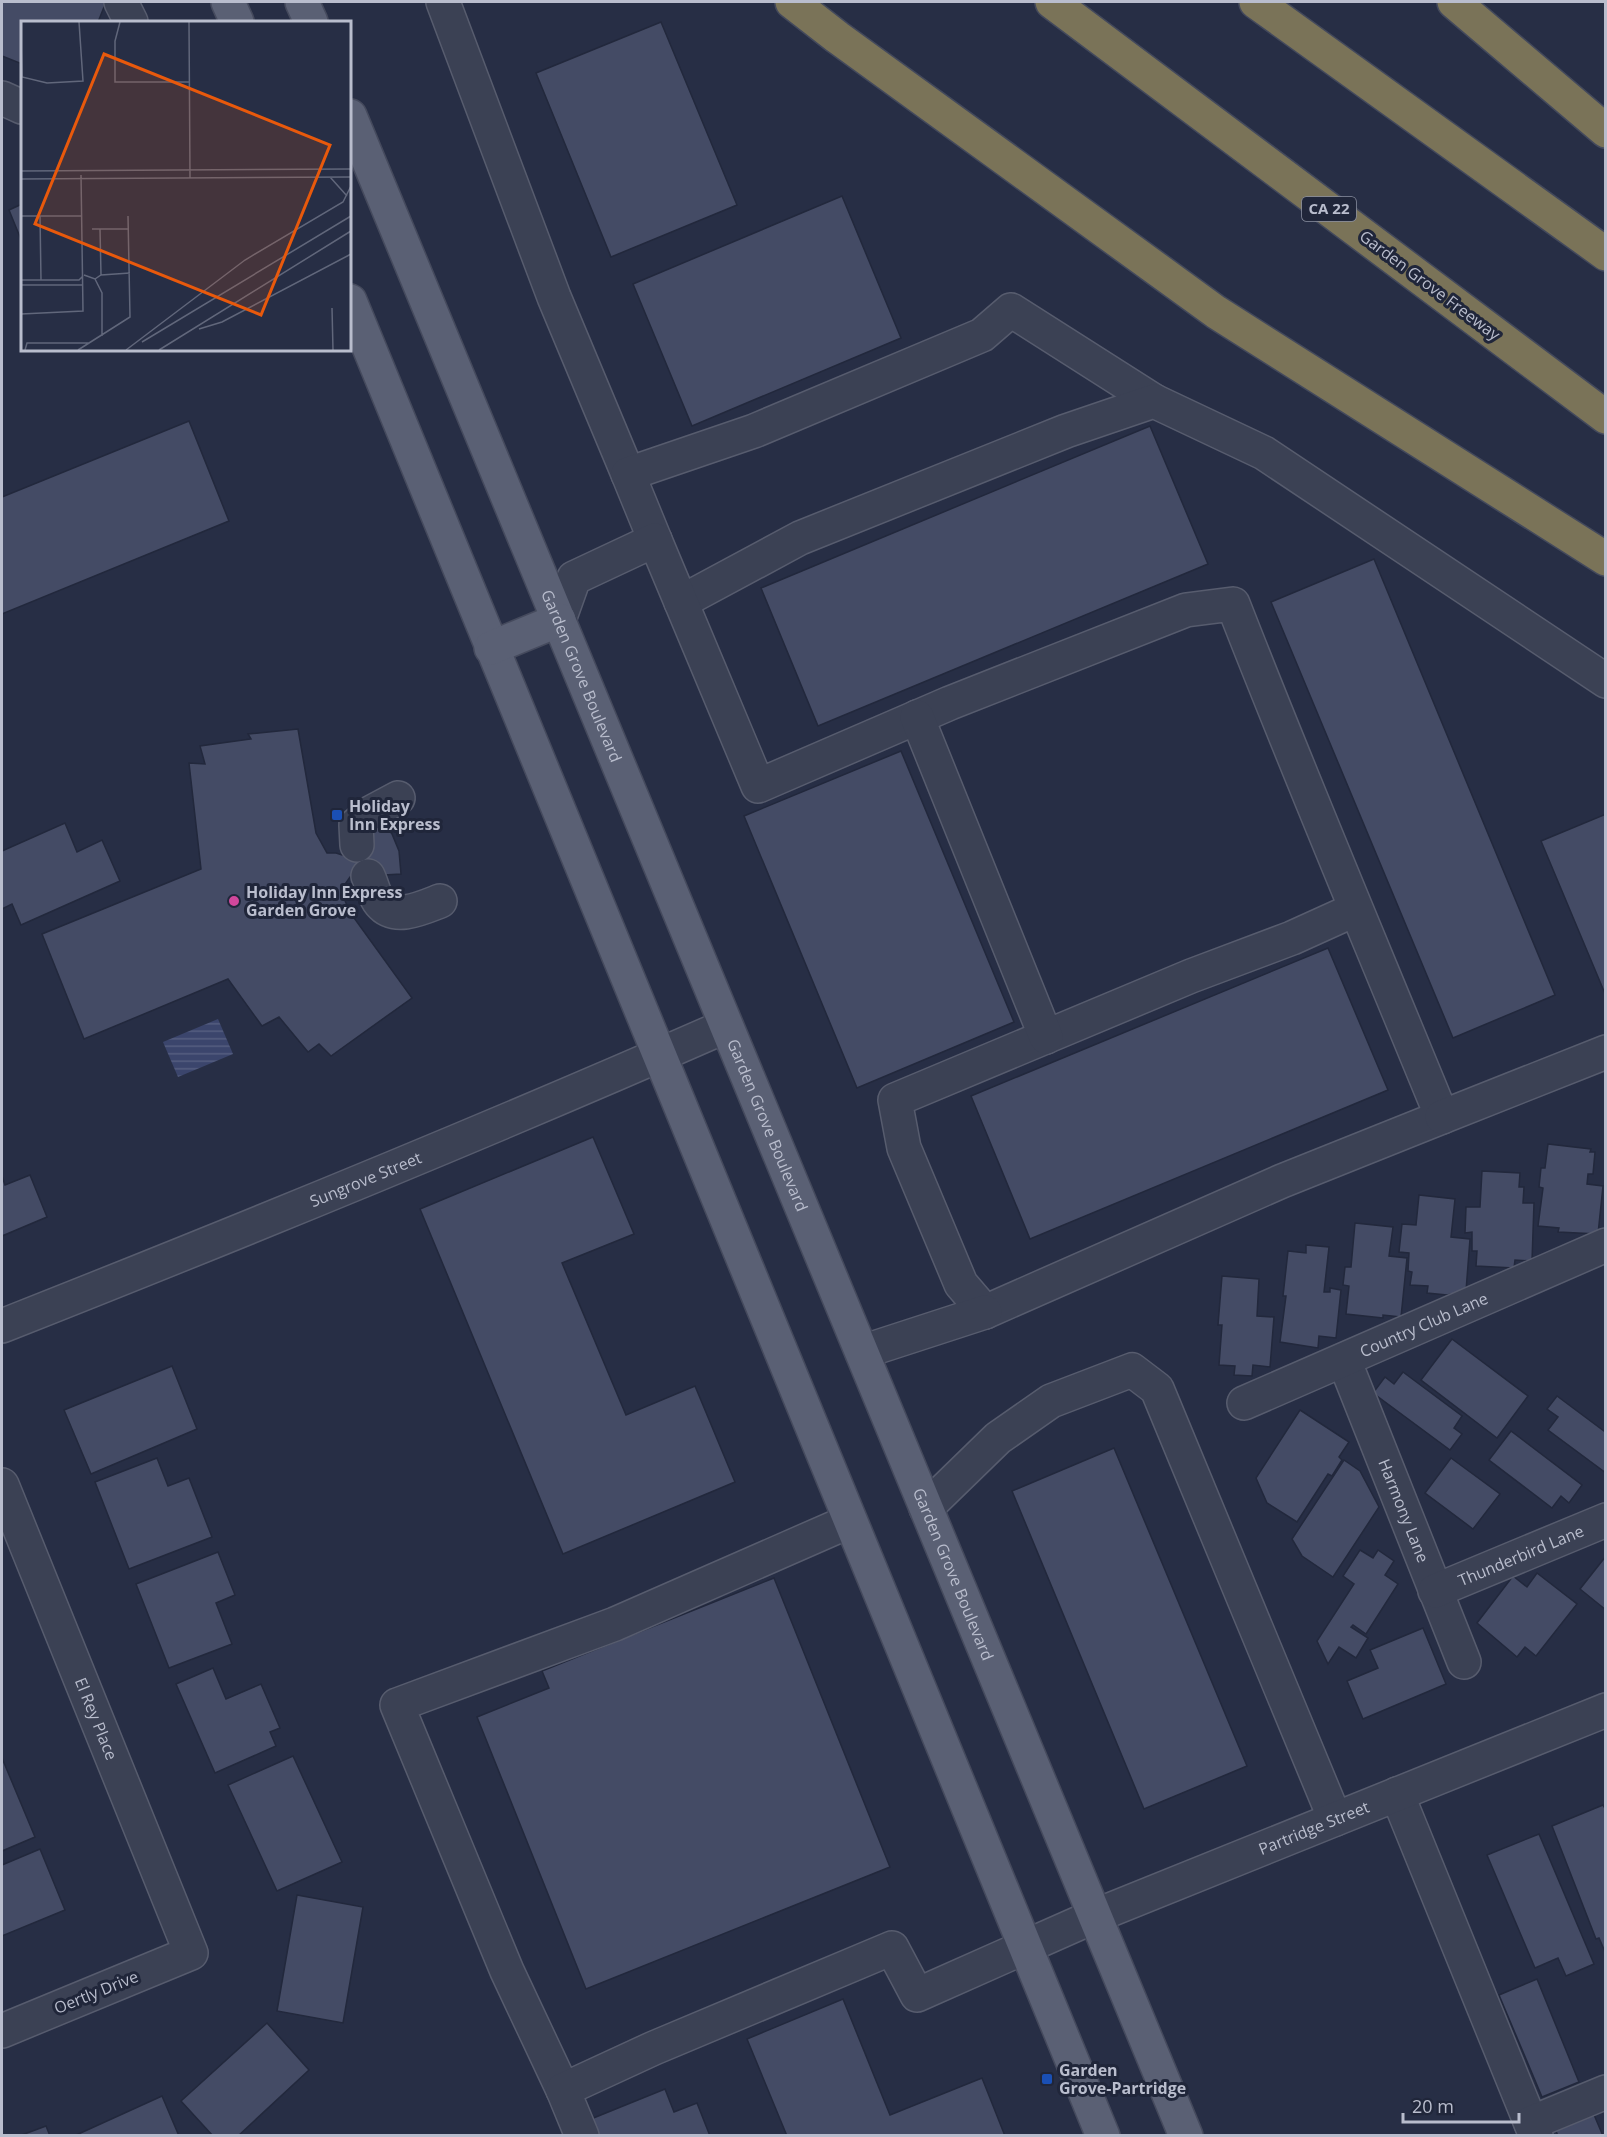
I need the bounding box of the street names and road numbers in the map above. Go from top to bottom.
road number: CA 22 [1302,197,1356,221]
street label: Garden Grove Freeway [1355,225,1506,346]
street label: Garden Grove Boulevard [536,586,627,766]
street label: Garden Grove Boulevard [722,1035,813,1215]
street label: Sungrove Street [306,1146,425,1212]
street label: Country Club Lane [1356,1287,1491,1362]
street label: Harmony Lane [1373,1456,1434,1566]
street label: Garden Grove Boulevard [908,1484,999,1664]
street label: Thunderbird Lane [1455,1519,1587,1591]
street label: El Rey Place [70,1674,123,1763]
street label: Partridge Street [1255,1795,1373,1860]
street label: Oertly Drive [51,1965,141,2019]

